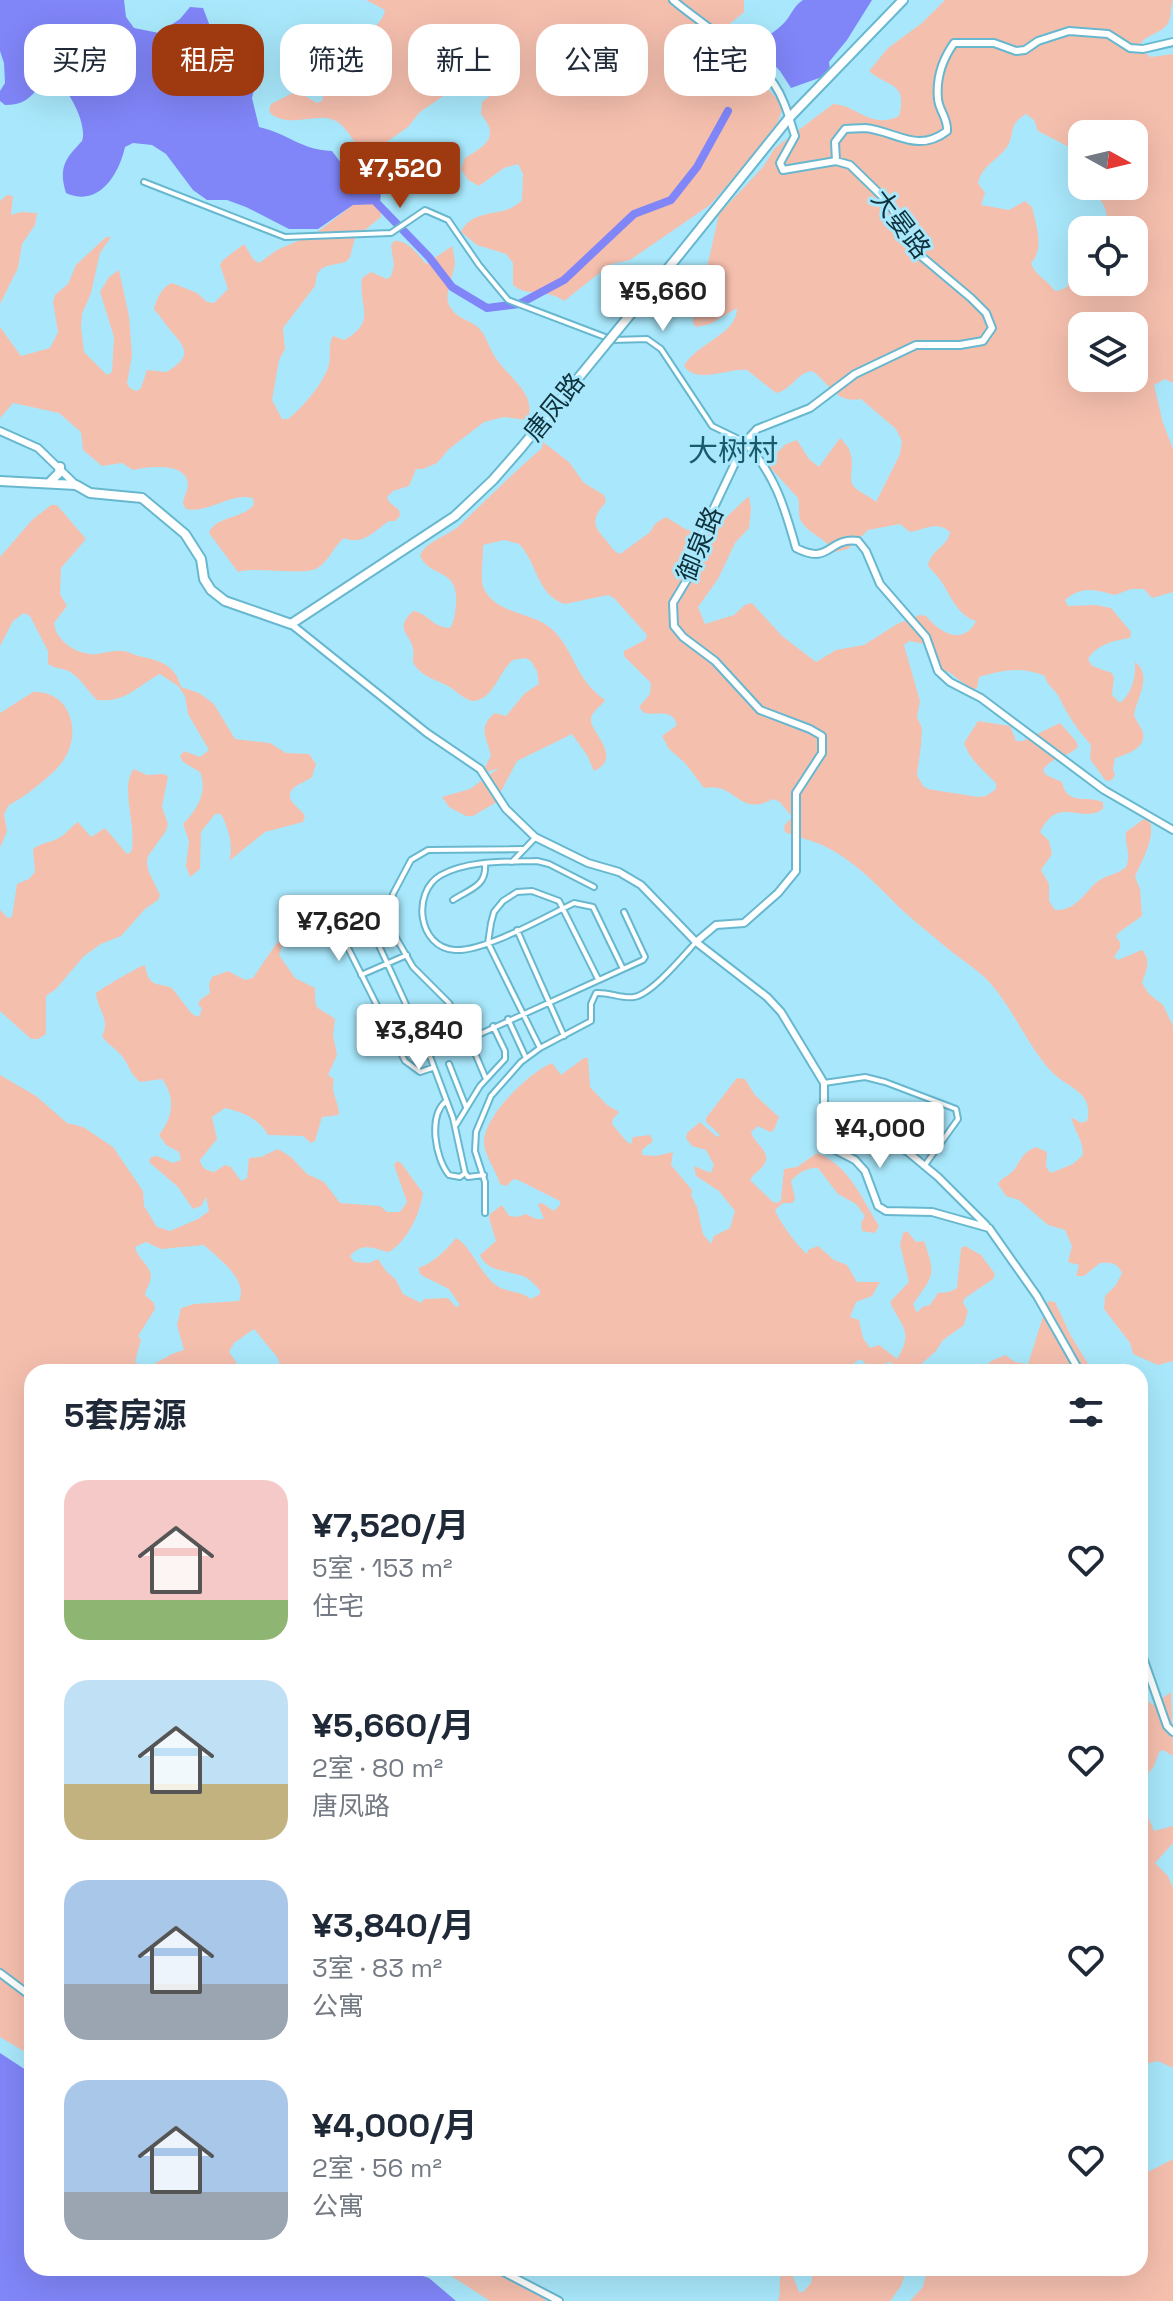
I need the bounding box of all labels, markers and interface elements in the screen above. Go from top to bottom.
chip: 买房 [24,24,136,96]
chip: 租房 [152,24,264,96]
chip: 筛选 [280,24,392,96]
chip: 新上 [408,24,520,96]
chip: 公寓 [536,24,648,96]
chip: 住宅 [664,24,776,96]
north arrow [1068,120,1148,200]
map controls [1068,120,1148,392]
pin: ¥7,520 [335,142,465,210]
text: ¥7,520 [358,151,442,185]
street label: 大晏路 [864,183,938,265]
button: locate [1068,216,1148,296]
pin: ¥5,660 [598,265,728,333]
text: ¥5,660 [619,274,707,308]
button: layers [1068,312,1148,392]
street label: 唐凤路 [516,366,592,448]
district label: 大树村 [688,431,778,470]
street label: 御泉路 [669,501,731,587]
pin: ¥7,620 [274,895,404,963]
text: ¥7,620 [297,904,381,938]
pin: ¥3,840 [354,1004,484,1072]
text: ¥3,840 [375,1013,463,1047]
pin: ¥4,000 [815,1102,945,1170]
text: ¥4,000 [835,1111,925,1145]
icon: filters [1064,1390,1108,1434]
text: 5套房源 [64,1394,186,1437]
text: ¥7,520/月 [312,1504,469,1547]
icon: home [128,1512,224,1608]
icon: heart [1064,1538,1108,1582]
text: 5室 · 153 m² [312,1551,453,1585]
text: 住宅 [312,1589,364,1623]
text: ¥5,660/月 [312,1704,474,1747]
icon: home [128,1712,224,1808]
icon: heart [1064,1738,1108,1782]
text: 2室 · 80 m² [312,1751,443,1785]
text: 唐凤路 [312,1789,390,1823]
text: ¥3,840/月 [312,1904,475,1947]
icon: home [128,1912,224,2008]
icon: heart [1064,1938,1108,1982]
text: 3室 · 83 m² [312,1951,442,1985]
text: 公寓 [312,1989,364,2023]
text: ¥4,000/月 [312,2104,478,2147]
icon: home [128,2112,224,2208]
icon: heart [1064,2138,1108,2182]
text: 2室 · 56 m² [312,2151,442,2185]
text: 公寓 [312,2189,364,2223]

